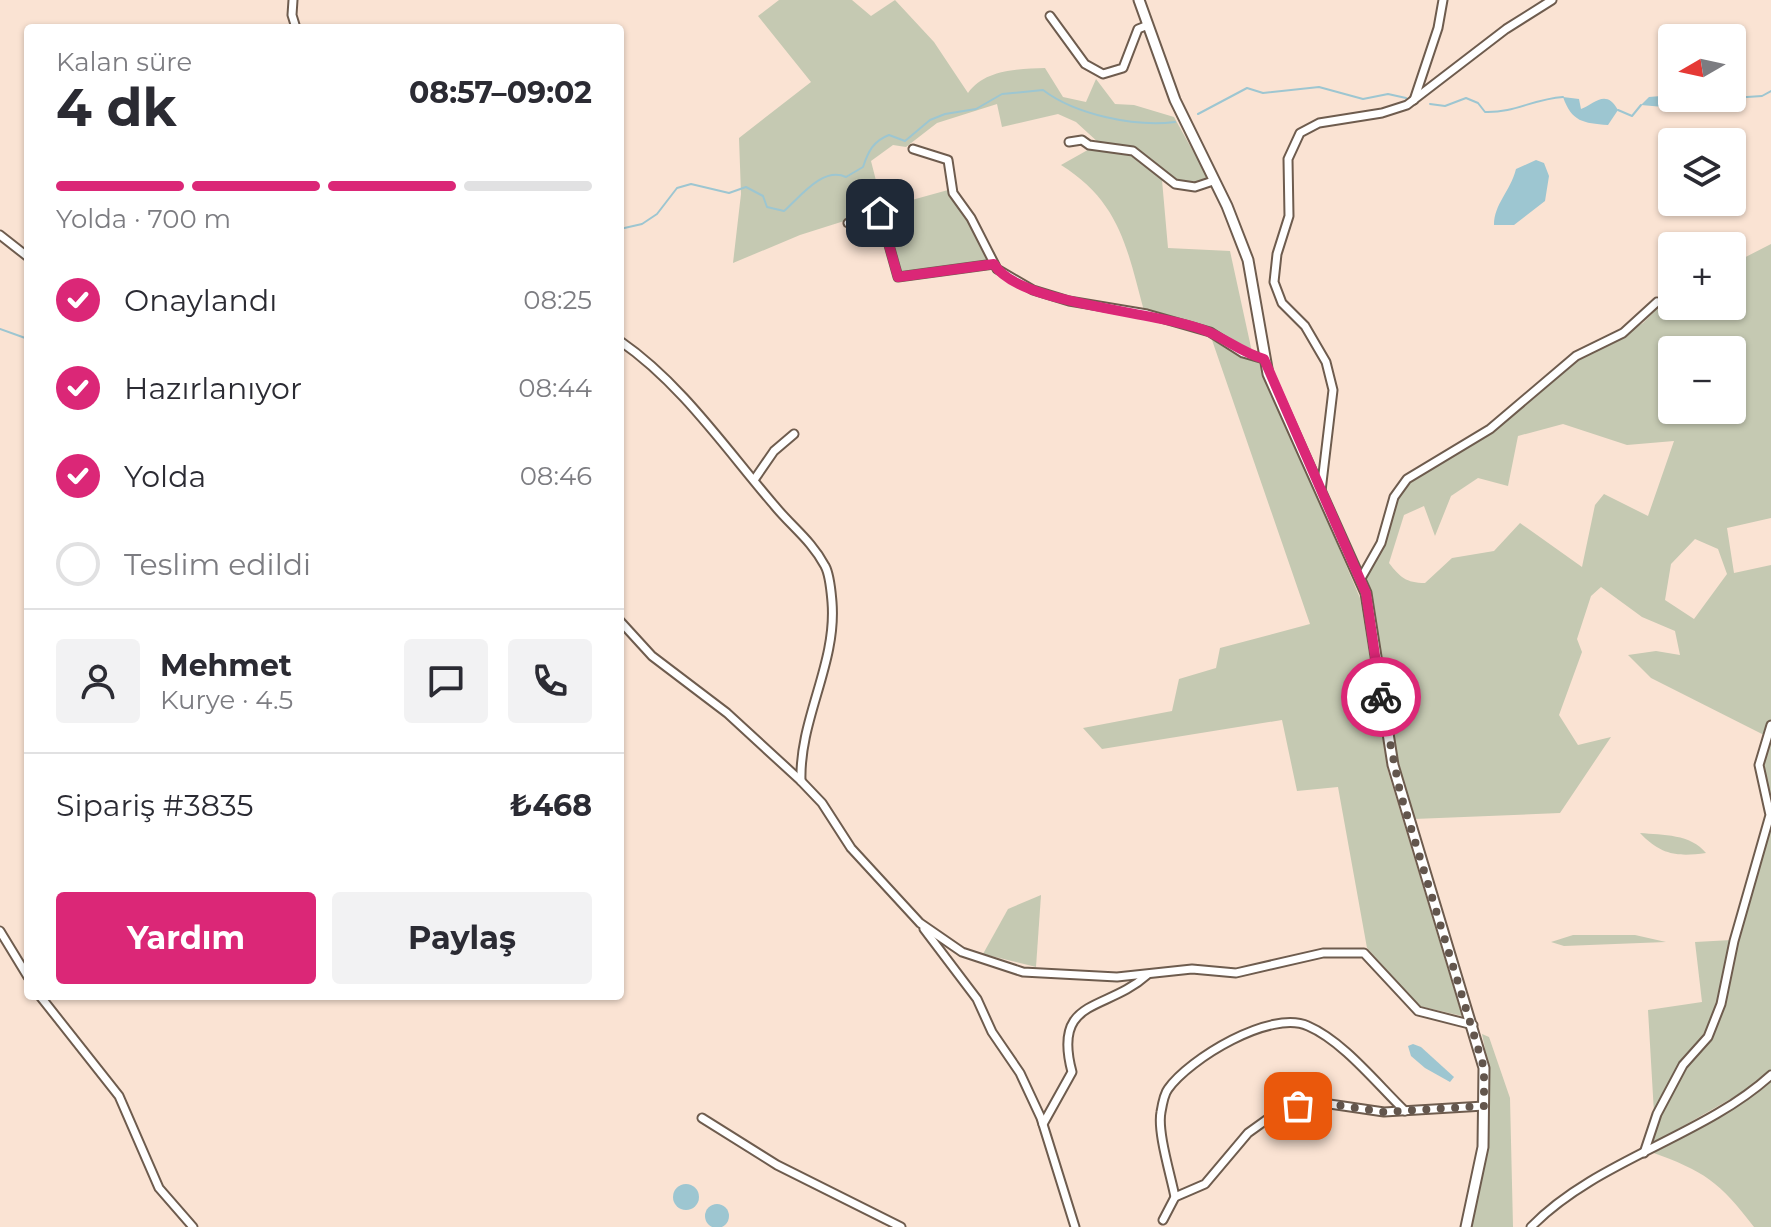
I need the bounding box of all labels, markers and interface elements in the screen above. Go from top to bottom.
north arrow [1658,24,1746,112]
map controls [1658,24,1746,424]
text: Kalan süre [56,46,192,78]
text: 08:57–09:02 [409,74,592,111]
text: 4 dk [56,76,177,139]
button: layers [1658,128,1746,216]
pin [846,179,914,247]
icon: home [858,191,902,235]
text: Yolda · 700 m [56,203,231,235]
button: + [1658,232,1746,320]
icon: check [56,278,100,322]
text: Onaylandı [124,282,277,319]
text: 08:25 [523,284,592,316]
button: − [1658,336,1746,424]
icon: check [56,366,100,410]
text: Hazırlanıyor [124,370,302,407]
text: 08:44 [518,372,592,404]
icon: check [56,454,100,498]
text: Yolda [124,458,206,495]
text: 08:46 [520,460,592,492]
text: Teslim edildi [124,546,311,583]
button: person [56,639,140,723]
button: chat [404,639,488,723]
button: phone [508,639,592,723]
text: Mehmet [160,647,292,684]
courier [1341,657,1421,737]
icon: bike [1359,675,1403,719]
text: Kurye · 4.5 [160,684,293,716]
text: Sipariş #3835 [56,787,253,824]
text: ₺468 [510,787,592,824]
button: Yardım [56,892,316,984]
button: Paylaş [332,892,592,984]
pin [1264,1072,1332,1140]
icon: bag [1276,1084,1320,1128]

